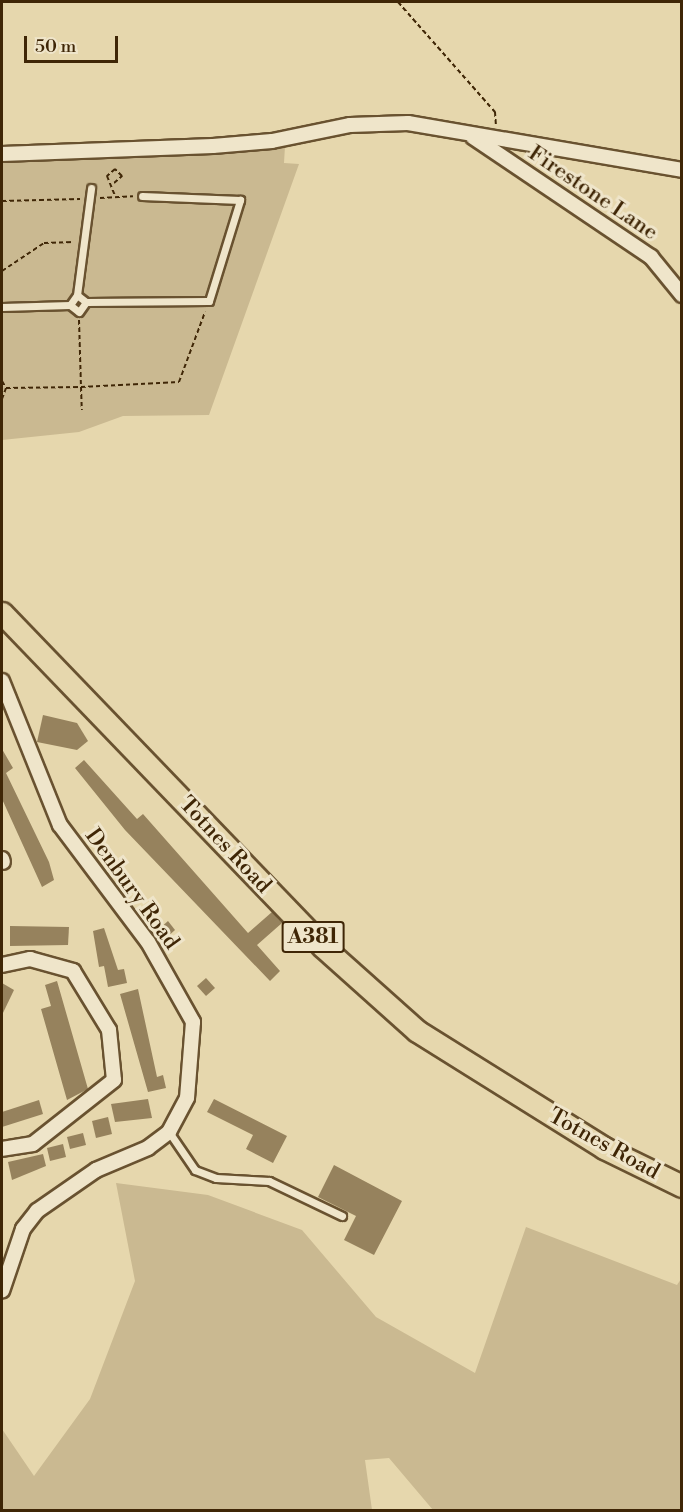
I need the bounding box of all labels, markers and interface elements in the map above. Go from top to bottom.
scale bar [27,24,122,62]
text: 50 m [35,35,76,58]
street label: Firestone Lane [523,140,663,246]
street label: Totnes Road [173,791,277,899]
street label: Denbury Road [79,823,185,955]
road number: A381 [282,919,344,955]
street label: Totnes Road [544,1103,664,1185]

